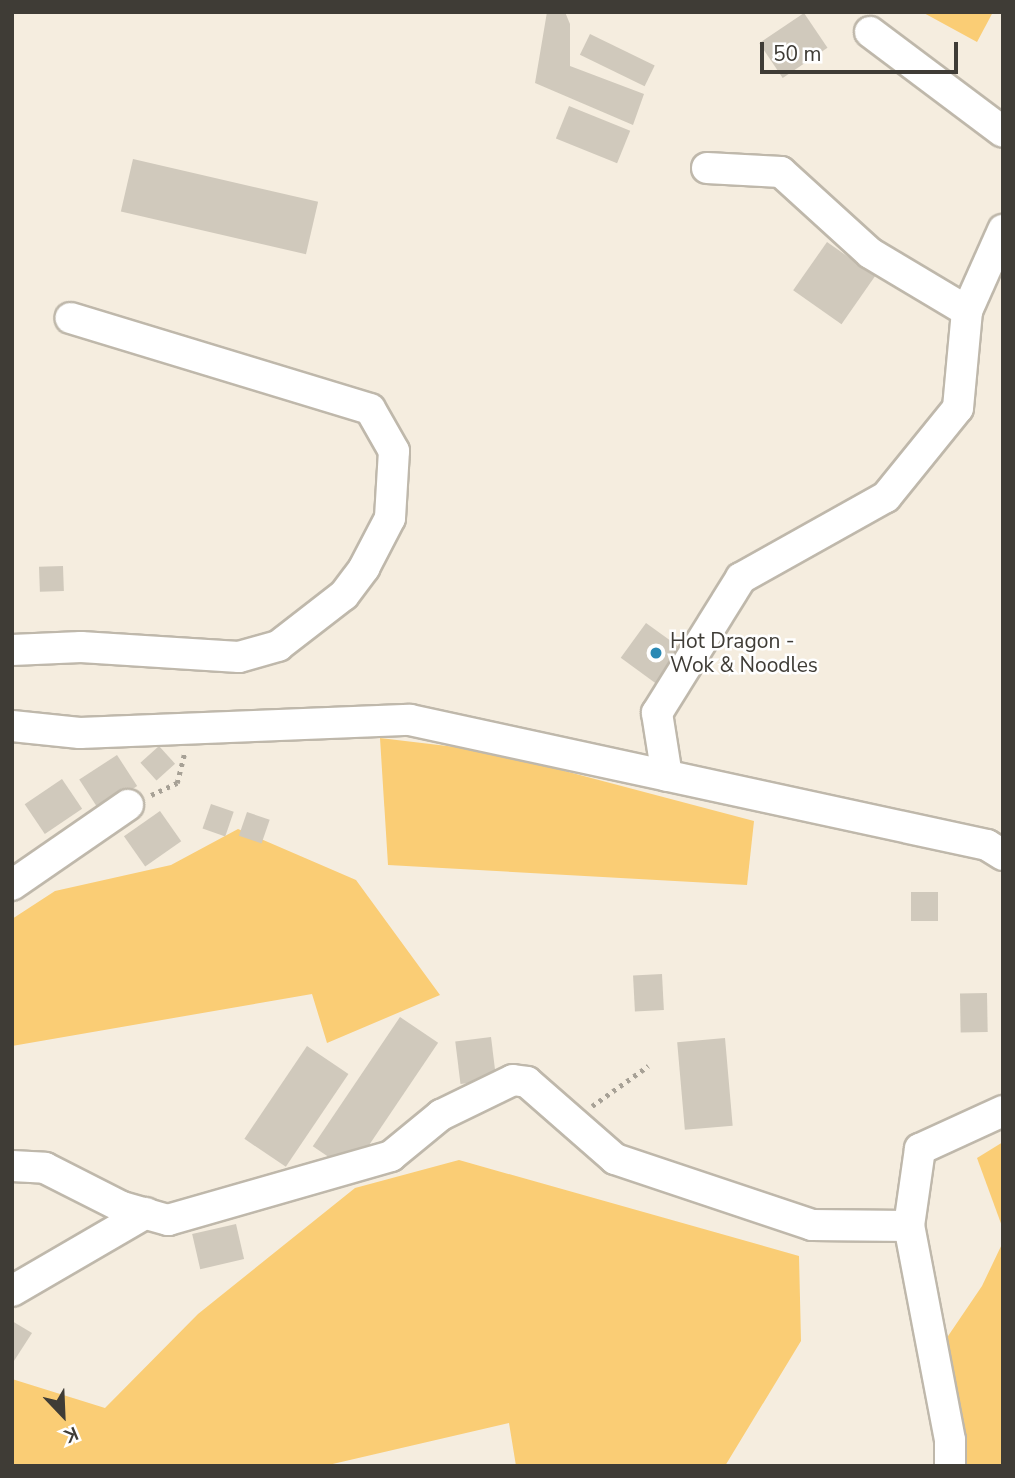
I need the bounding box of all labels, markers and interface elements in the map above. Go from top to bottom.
scale bar [763,28,961,72]
text: 50 m [773,40,822,68]
place label: Hot Dragon - Wok & Noodles [670,628,818,678]
marker: Hot Dragon - Wok & Noodles [648,645,664,661]
north arrow [28,1380,98,1450]
text: K [60,1420,82,1449]

